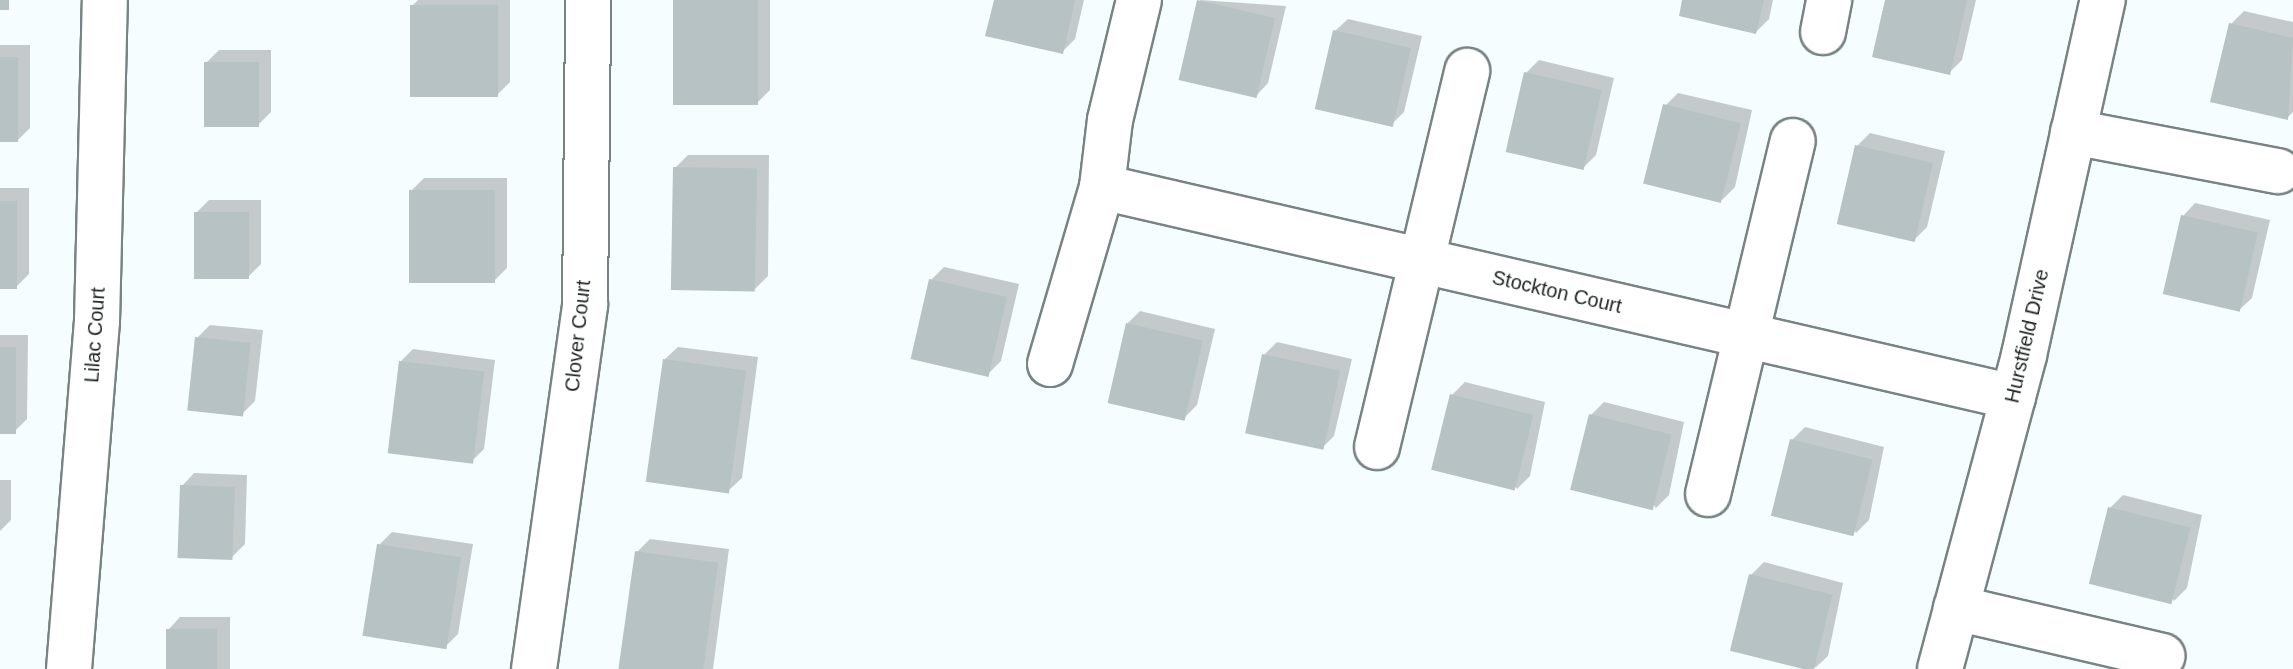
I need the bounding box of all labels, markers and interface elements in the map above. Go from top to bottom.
street label: Stockton Court [1490,265,1624,319]
street label: Hurstfield Drive [2000,267,2054,405]
street label: Clover Court [560,279,596,393]
street label: Lilac Court [80,286,110,384]

